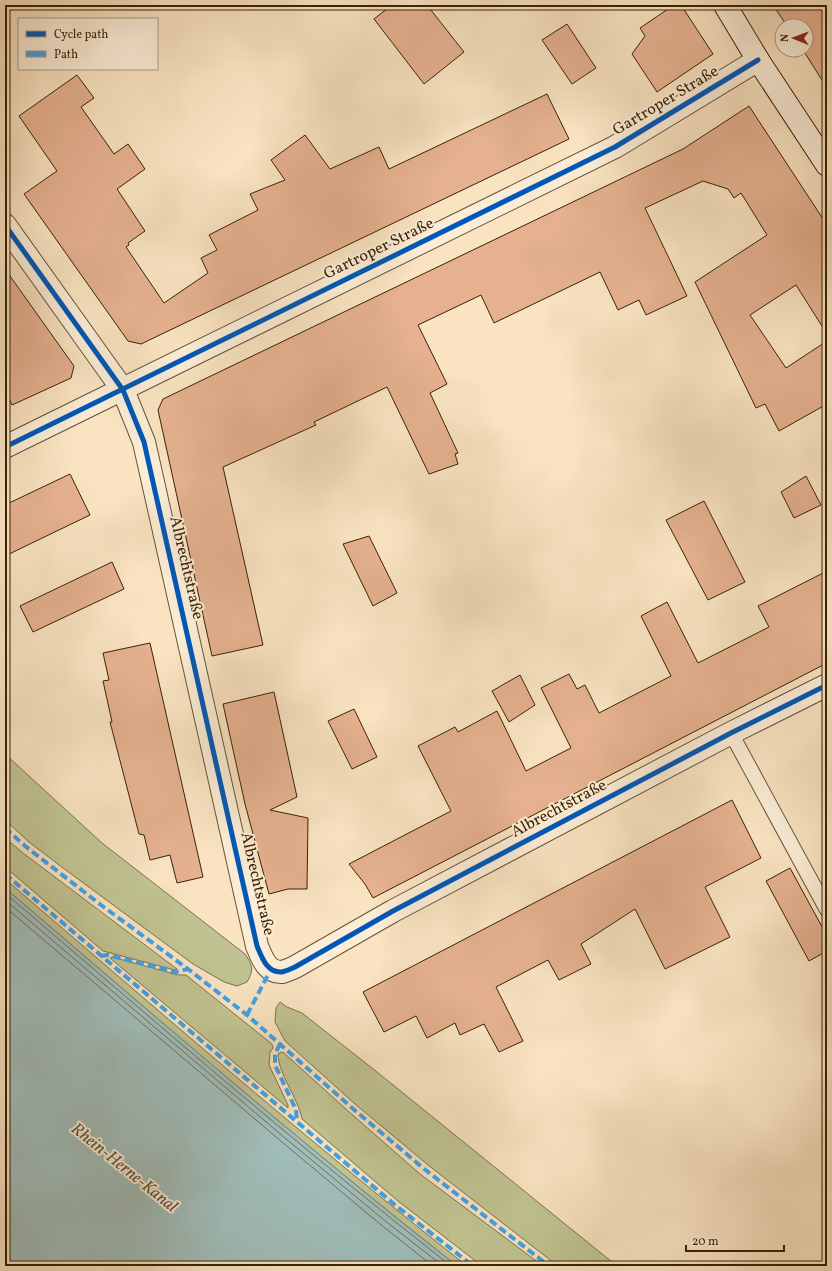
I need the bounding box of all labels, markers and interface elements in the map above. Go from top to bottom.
legend [18,18,158,70]
north arrow [774,18,814,58]
text: Cycle path [54,27,109,43]
text: N [778,34,793,42]
text: Path [54,47,78,63]
street label: Gartroper Straße [609,61,723,141]
street label: Gartroper Straße [320,213,438,285]
street label: Albrechtstraße [163,514,209,622]
street label: Albrechtstraße [507,775,611,843]
street label: Albrechtstraße [234,830,280,938]
water label: Rhein-Herne-Kanal [66,1118,182,1218]
scale bar [686,1227,784,1253]
text: 20 m [692,1234,719,1250]

